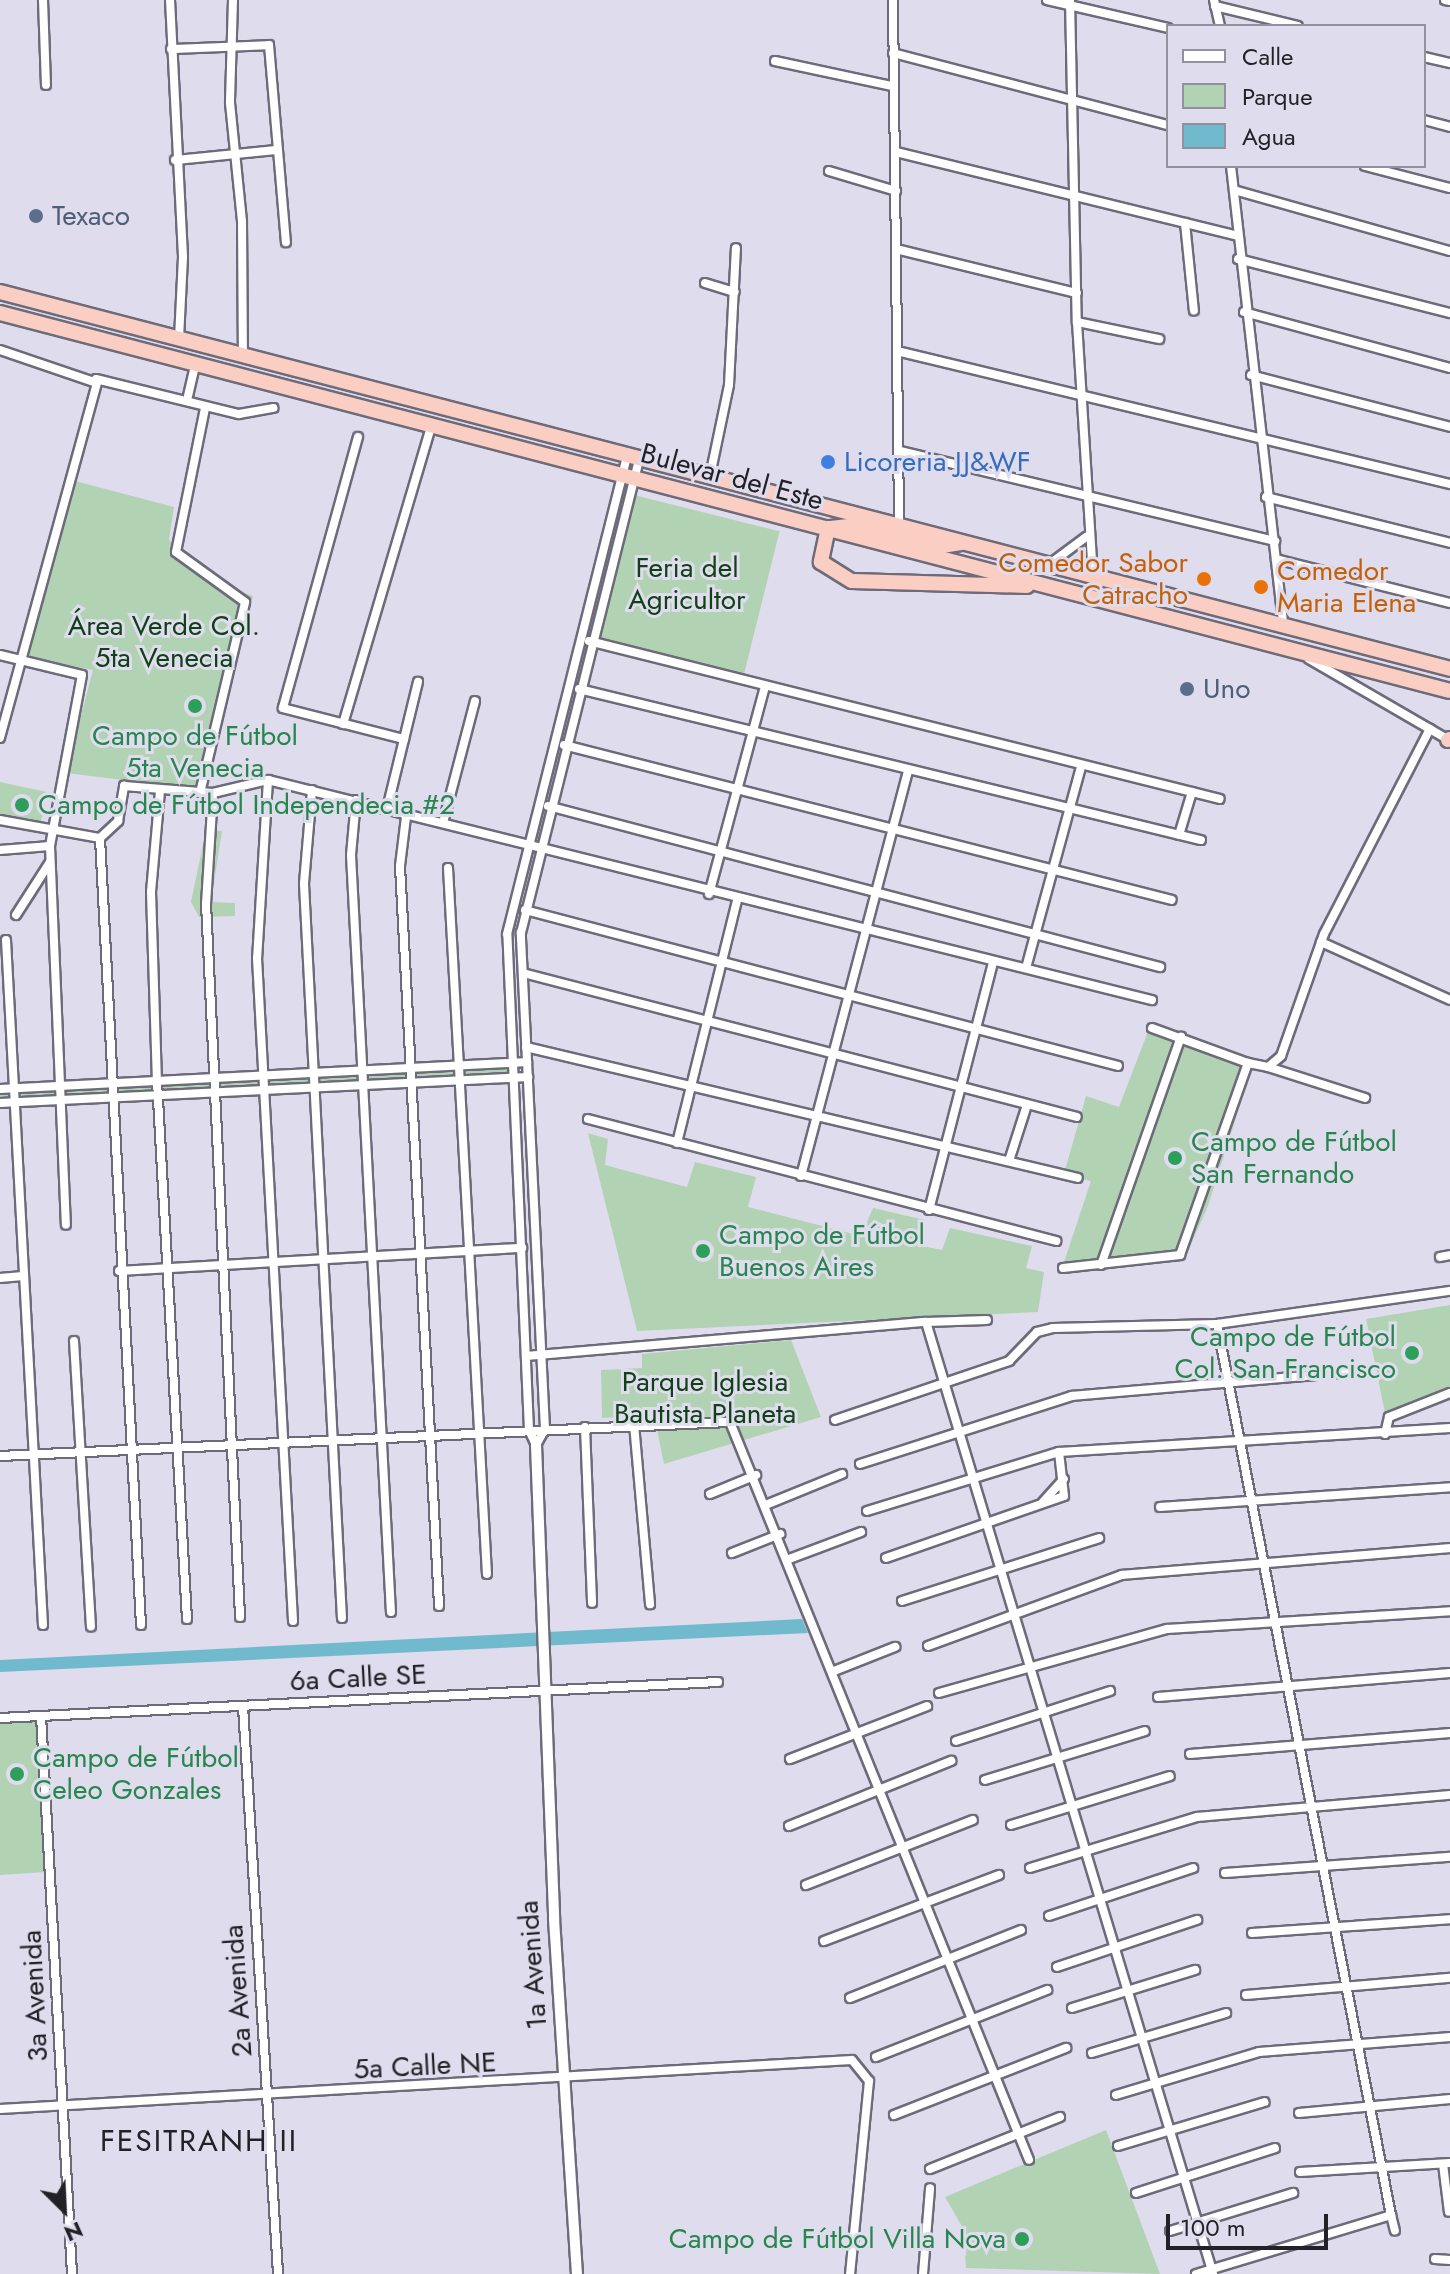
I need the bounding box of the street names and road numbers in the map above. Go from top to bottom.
street label: Bulevar del Este [637,436,827,518]
street label: 6a Calle SE [289,1658,427,1698]
street label: 1a Avenida [512,1899,554,2031]
street label: 2a Avenida [217,1924,259,2058]
street label: 3a Avenida [15,1929,55,2063]
street label: 5a Calle NE [353,2045,497,2087]

